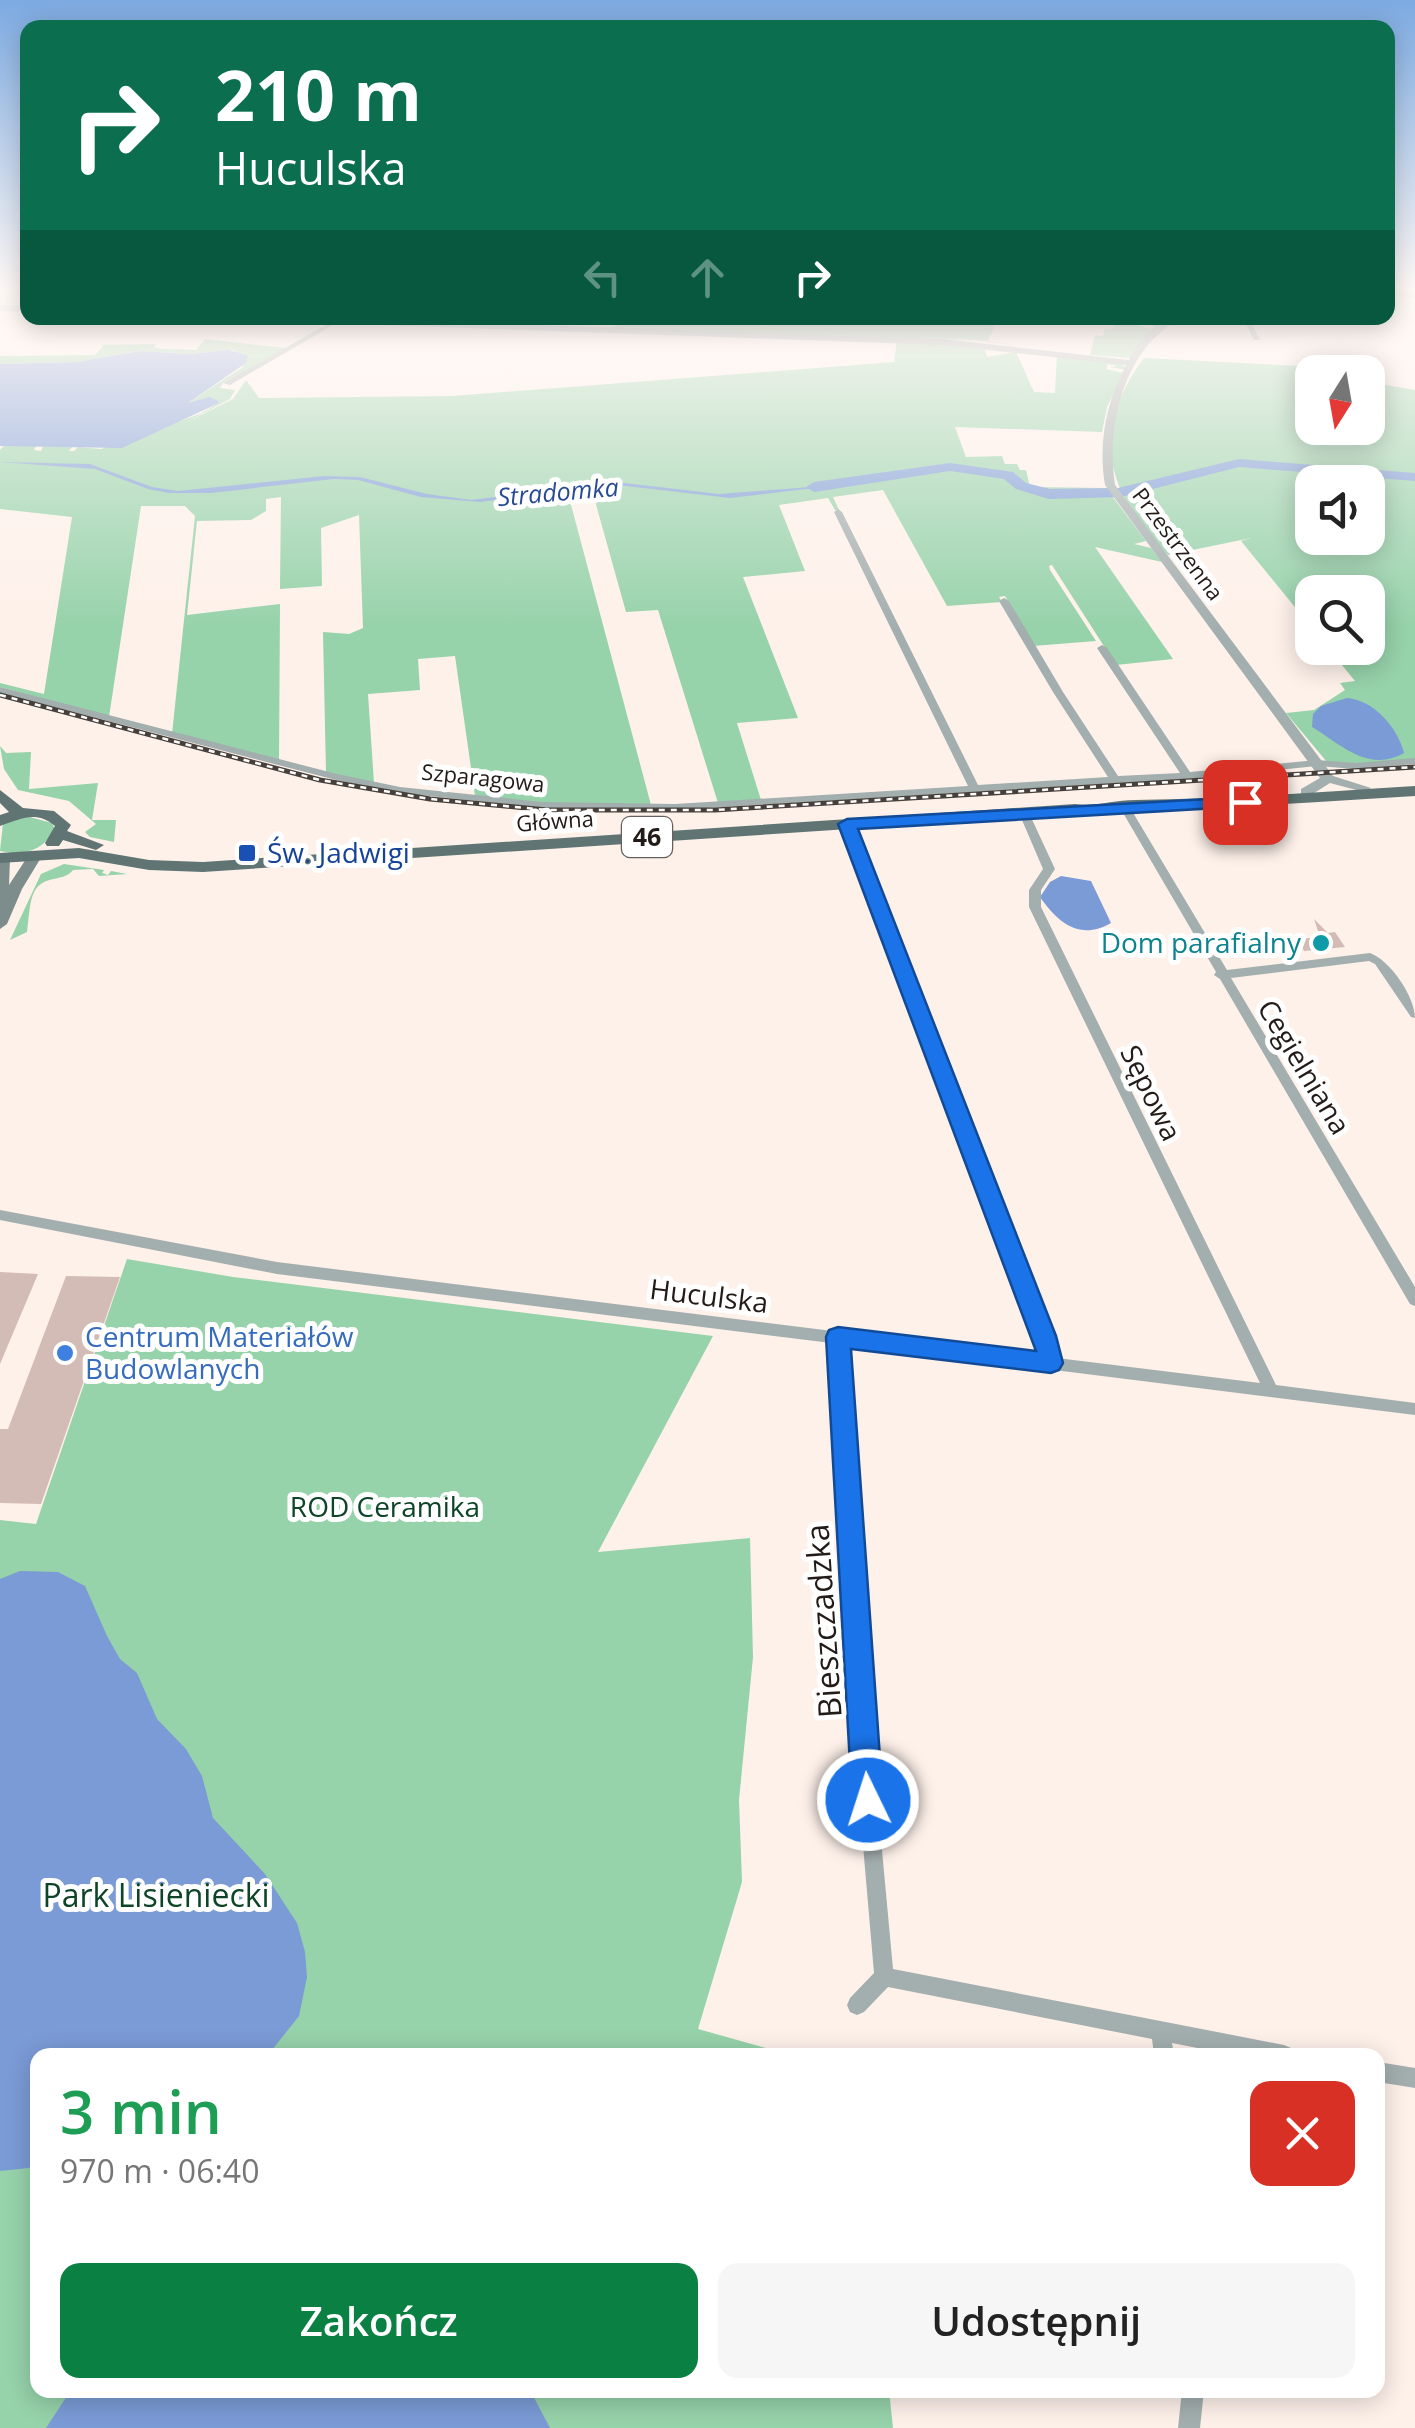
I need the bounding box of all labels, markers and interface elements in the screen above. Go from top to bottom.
text: 210 m [215,46,422,142]
icon: right [50,60,180,190]
text: Huculska [215,137,406,198]
icon: left [575,250,630,305]
icon: ahead [680,250,735,305]
icon: right [785,250,840,305]
north arrow [1295,355,1385,445]
map controls [1295,355,1385,665]
button: sound [1295,465,1385,555]
water label: Stradomka [496,469,620,513]
street label: Przestrzenna [1126,481,1231,606]
button: search [1295,575,1385,665]
street label: Szparagowa [420,756,546,798]
pin [1203,760,1288,845]
icon: arrive [1218,775,1273,830]
street label: Główna [515,802,595,838]
road number: 46 [622,817,672,857]
place label: Św. Jadwigi [267,833,410,871]
marker: Św. Jadwigi [236,842,258,864]
place label: Dom parafialny [1101,923,1302,961]
marker: Dom parafialny [1310,932,1332,954]
street label: Cegielniana [1250,992,1360,1141]
street label: Sępowa [1112,1038,1191,1147]
street label: Huculska [648,1269,771,1321]
place label: Centrum Materiałów Budowlanych [85,1317,354,1387]
marker: Centrum Materiałów Budowlanych [54,1342,76,1364]
park label: ROD Ceramika [290,1487,480,1525]
street label: Bieszczadzka [794,1523,851,1719]
position arrow [816,1748,920,1852]
park label: Park Lisieniecki [42,1873,270,1916]
text: 3 min [60,2070,222,2152]
button: close [1250,2081,1355,2186]
text: 970 m · 06:40 [60,2149,259,2192]
button: Zakończ [60,2263,698,2378]
button: Udostępnij [718,2263,1355,2378]

